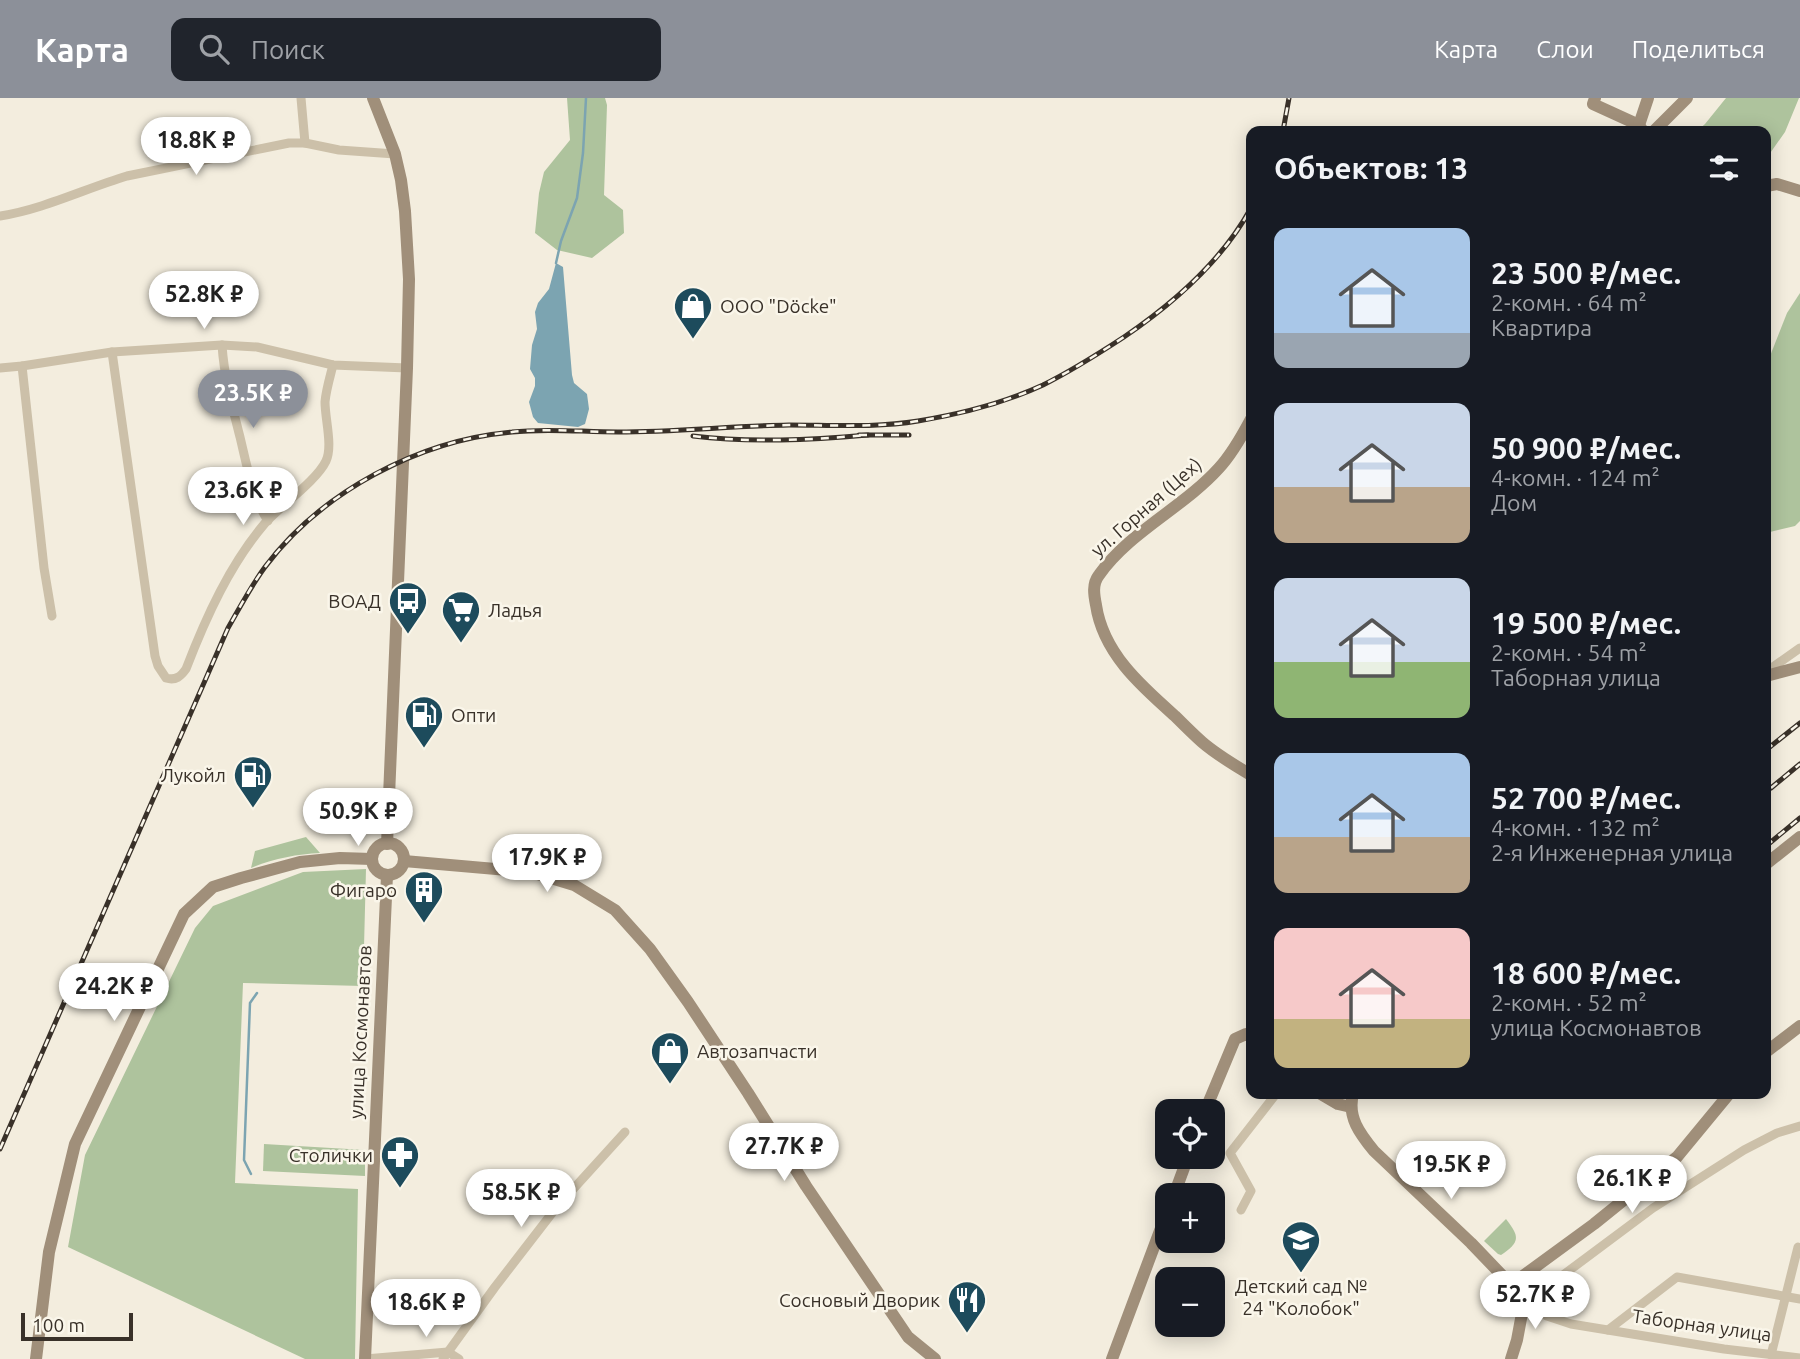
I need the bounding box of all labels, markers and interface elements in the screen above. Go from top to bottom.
search box [171,18,661,81]
icon: search [195,30,233,68]
text: Карта [35,31,129,68]
text: Поиск [251,35,325,64]
text: Карта [1434,36,1498,63]
text: Слои [1536,36,1594,63]
text: Поделиться [1632,36,1765,63]
pin: 18.8K ₽ [131,118,261,177]
text: 18.8K ₽ [157,127,235,152]
icon: filters [1705,149,1743,187]
text: Объектов: 13 [1274,151,1468,185]
icon: home [1330,256,1414,340]
text: 23 500 ₽/мес. [1491,256,1681,290]
pin: 52.8K ₽ [139,272,269,331]
text: 52.8K ₽ [165,281,243,306]
shop icon: ООО "Döcke" [672,285,714,340]
text: 2-комн. · 64 m² [1491,290,1647,315]
place label: ООО "Döcke" [720,295,837,317]
text: Квартира [1491,315,1592,340]
pin: 23.5K ₽ [188,370,318,430]
text: 23.5K ₽ [214,380,292,405]
icon: home [1330,431,1414,515]
text: 50 900 ₽/мес. [1491,431,1681,465]
street label: ул. Горная (Цех) [1086,453,1206,561]
text: 4-комн. · 124 m² [1491,465,1660,490]
pin: 23.6K ₽ [178,468,308,527]
text: 23.6K ₽ [204,477,282,502]
text: Дом [1491,490,1537,515]
bus stop icon: ВОАД [387,580,429,635]
supermarket icon: Ладья [440,589,482,644]
place label: ВОАД [328,590,381,612]
place label: Ладья [488,599,542,621]
icon: home [1330,606,1414,690]
text: 19 500 ₽/мес. [1491,606,1681,640]
text: 2-комн. · 54 m² [1491,640,1647,665]
text: Таборная улица [1491,665,1661,690]
fuel station icon: Опти [403,694,445,749]
place label: Опти [451,704,496,726]
fuel station icon: Лукойл [232,754,274,809]
place label: Лукойл [161,764,226,786]
icon: home [1330,781,1414,865]
text: 52 700 ₽/мес. [1491,781,1681,815]
pin: 50.9K ₽ [293,788,423,848]
text: 50.9K ₽ [319,798,397,823]
text: 4-комн. · 132 m² [1491,815,1660,840]
pin: 17.9K ₽ [482,834,612,894]
text: 2-я Инженерная улица [1491,840,1733,865]
text: 17.9K ₽ [508,844,586,869]
building icon: Фигаро [403,869,445,924]
place label: Фигаро [330,879,397,901]
street label: улица Космонавтов [344,945,376,1119]
icon: home [1330,956,1414,1040]
text: 18 600 ₽/мес. [1491,956,1681,990]
pin: 24.2K ₽ [49,964,179,1023]
text: 24.2K ₽ [75,973,153,998]
text: 2-комн. · 52 m² [1491,990,1647,1015]
text: улица Космонавтов [1491,1015,1702,1040]
shop icon: Автозапчасти [649,1030,691,1085]
place label: Автозапчасти [697,1040,818,1062]
map controls [1155,1099,1225,1337]
button: locate [1155,1099,1225,1169]
pin: 27.7K ₽ [719,1124,849,1183]
text: 27.7K ₽ [745,1133,823,1158]
pharmacy icon: Столички [379,1134,421,1189]
pin: 19.5K ₽ [1386,1142,1516,1201]
place label: Столички [289,1144,373,1166]
text: 19.5K ₽ [1412,1151,1490,1176]
pin: 26.1K ₽ [1567,1156,1697,1215]
text: 26.1K ₽ [1593,1165,1671,1190]
pin: 58.5K ₽ [456,1170,586,1229]
text: 58.5K ₽ [482,1179,560,1204]
button: + [1155,1183,1225,1253]
school or university icon: Детский сад № 24 "Колобок" [1280,1219,1322,1274]
button: − [1155,1267,1225,1337]
pin: 52.7K ₽ [1470,1272,1600,1331]
place label: Детский сад № 24 "Колобок" [1235,1275,1367,1319]
restaurant icon: Сосновый Дворик [946,1279,988,1334]
pin: 18.6K ₽ [361,1280,491,1339]
text: 52.7K ₽ [1496,1281,1574,1306]
text: 18.6K ₽ [387,1289,465,1314]
place label: Сосновый Дворик [779,1289,940,1311]
street label: Таборная улица [1631,1304,1773,1346]
scale bar [21,1310,133,1342]
text: 100 m [32,1314,85,1336]

